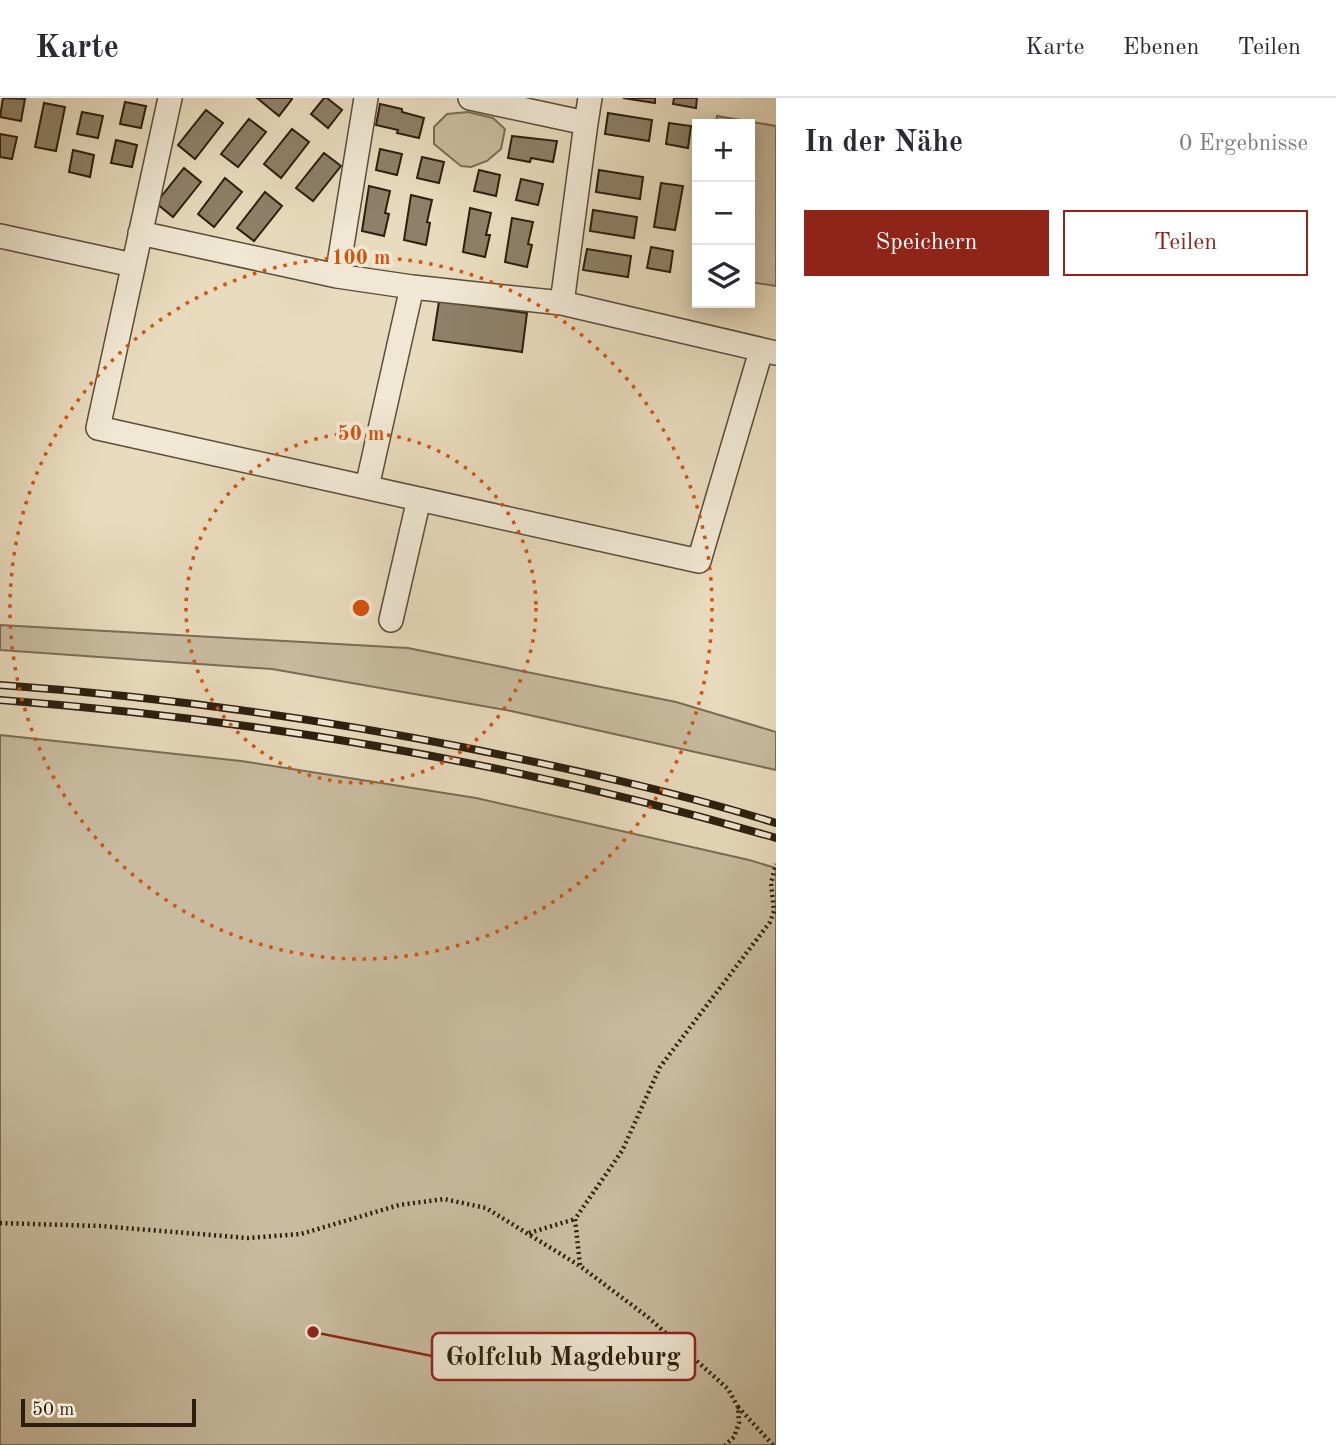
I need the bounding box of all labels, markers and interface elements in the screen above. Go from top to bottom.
text: Karte [35,32,119,65]
text: Karte [1025,36,1085,60]
text: Ebenen [1123,36,1199,60]
text: Teilen [1237,36,1301,60]
map controls [692,119,755,308]
button: + [692,119,755,182]
text: In der Nähe [804,128,963,158]
text: 0 Ergebnisse [1179,132,1308,155]
button: − [692,182,755,245]
button: Speichern [804,210,1049,276]
button: Teilen [1063,210,1308,276]
button: layers [692,245,755,308]
text: 100 m [331,248,391,269]
text: 50 m [337,424,385,445]
centre of rings [349,596,373,620]
callout: Golfclub Magdeburg [432,1333,695,1380]
text: Golfclub Magdeburg [445,1345,681,1371]
scale bar [21,1396,196,1428]
text: 50 m [32,1401,74,1420]

